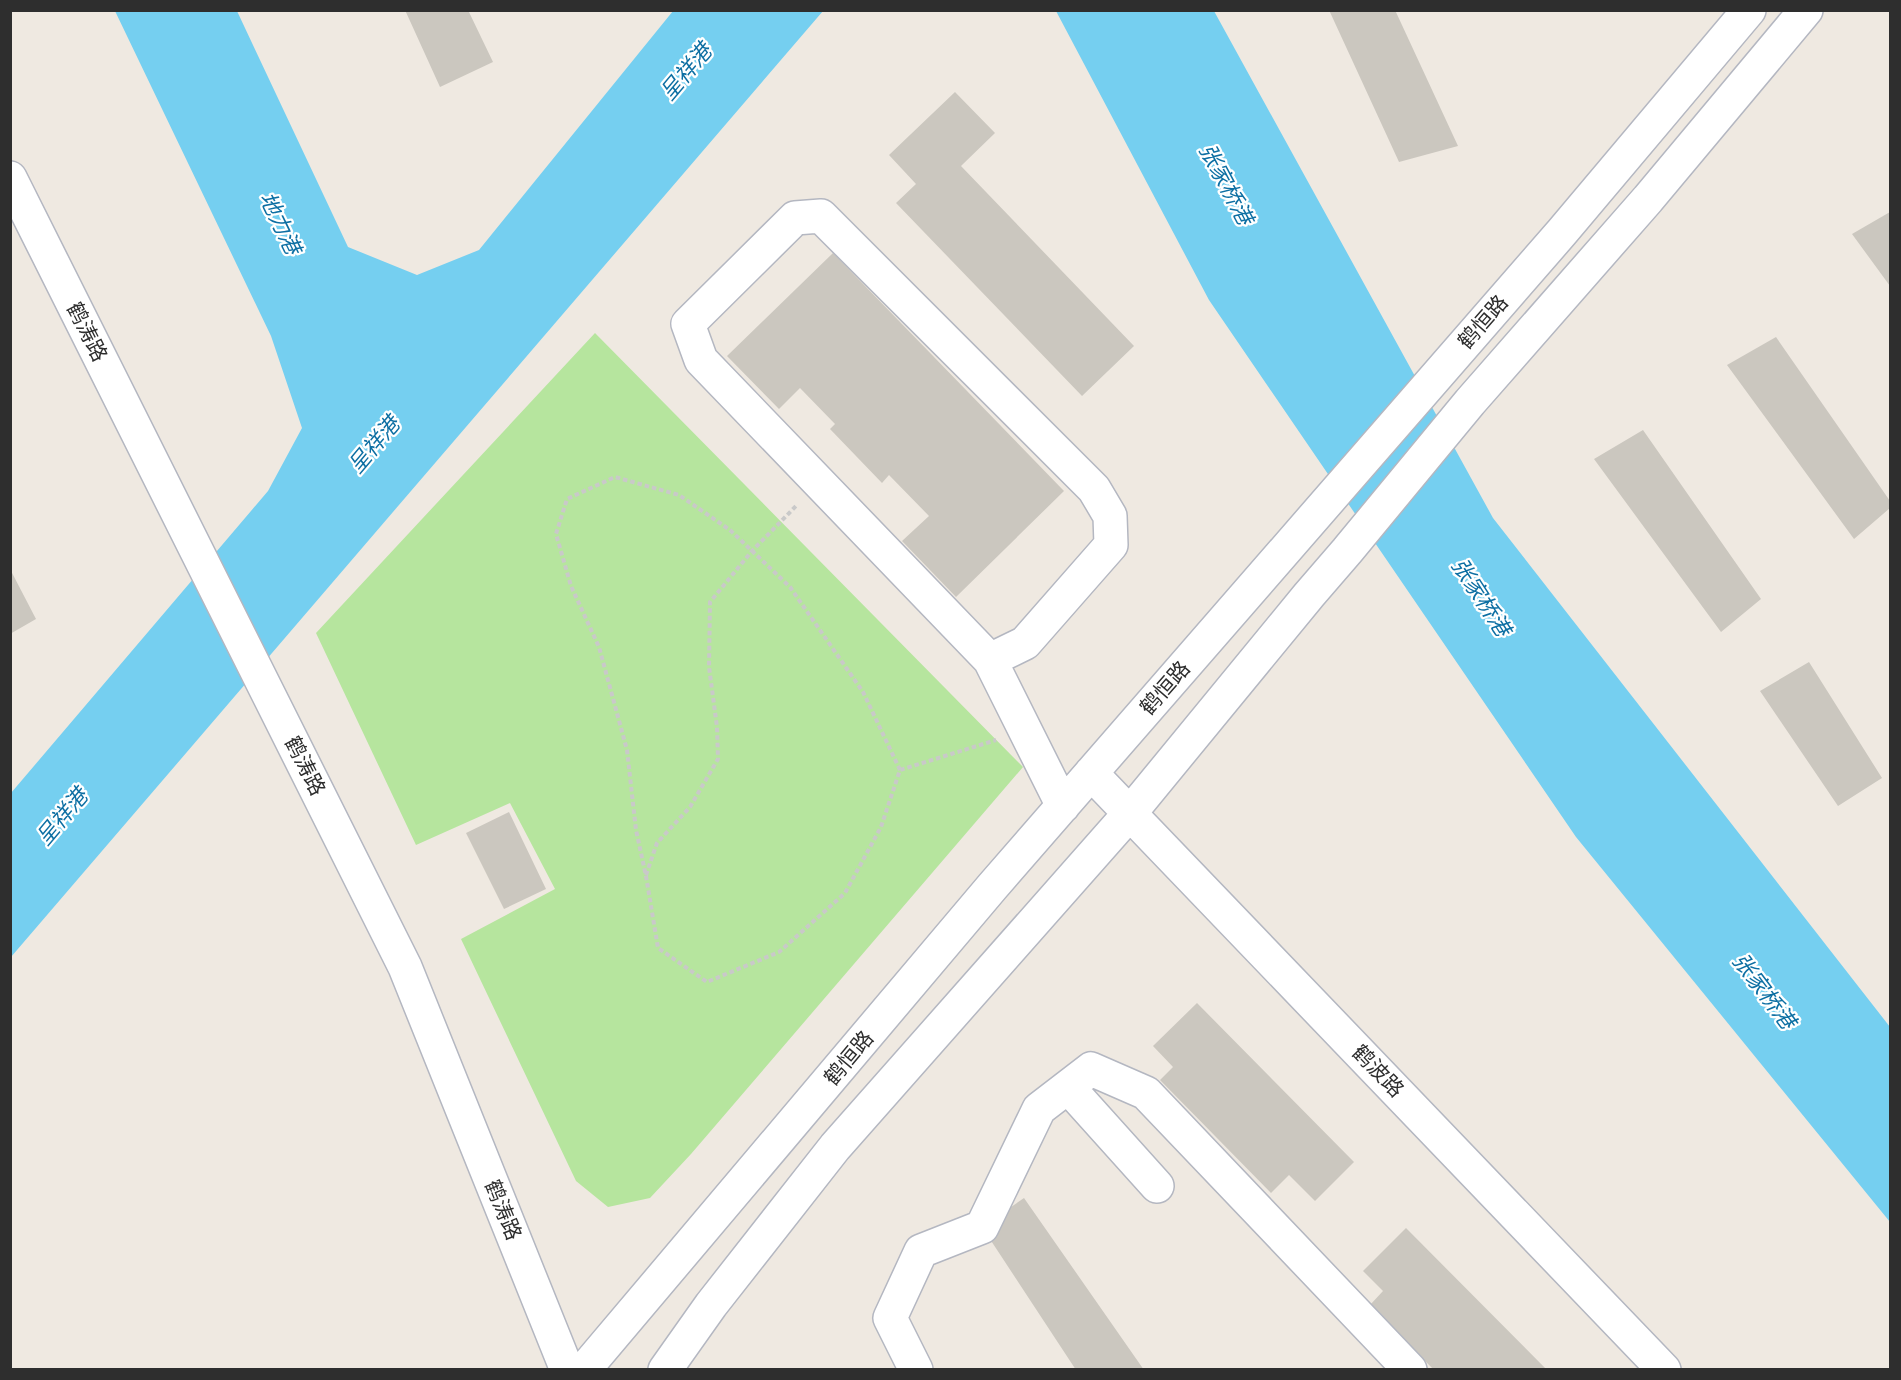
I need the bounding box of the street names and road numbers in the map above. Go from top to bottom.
street label: 鹤恒路 [1453,290,1513,354]
street label: 鹤涛路 [62,298,112,366]
street label: 鹤恒路 [1135,656,1195,720]
street label: 鹤涛路 [280,732,330,800]
street label: 鹤恒路 [820,1026,878,1090]
street label: 鹤波路 [1347,1040,1409,1102]
street label: 鹤涛路 [480,1176,526,1244]

